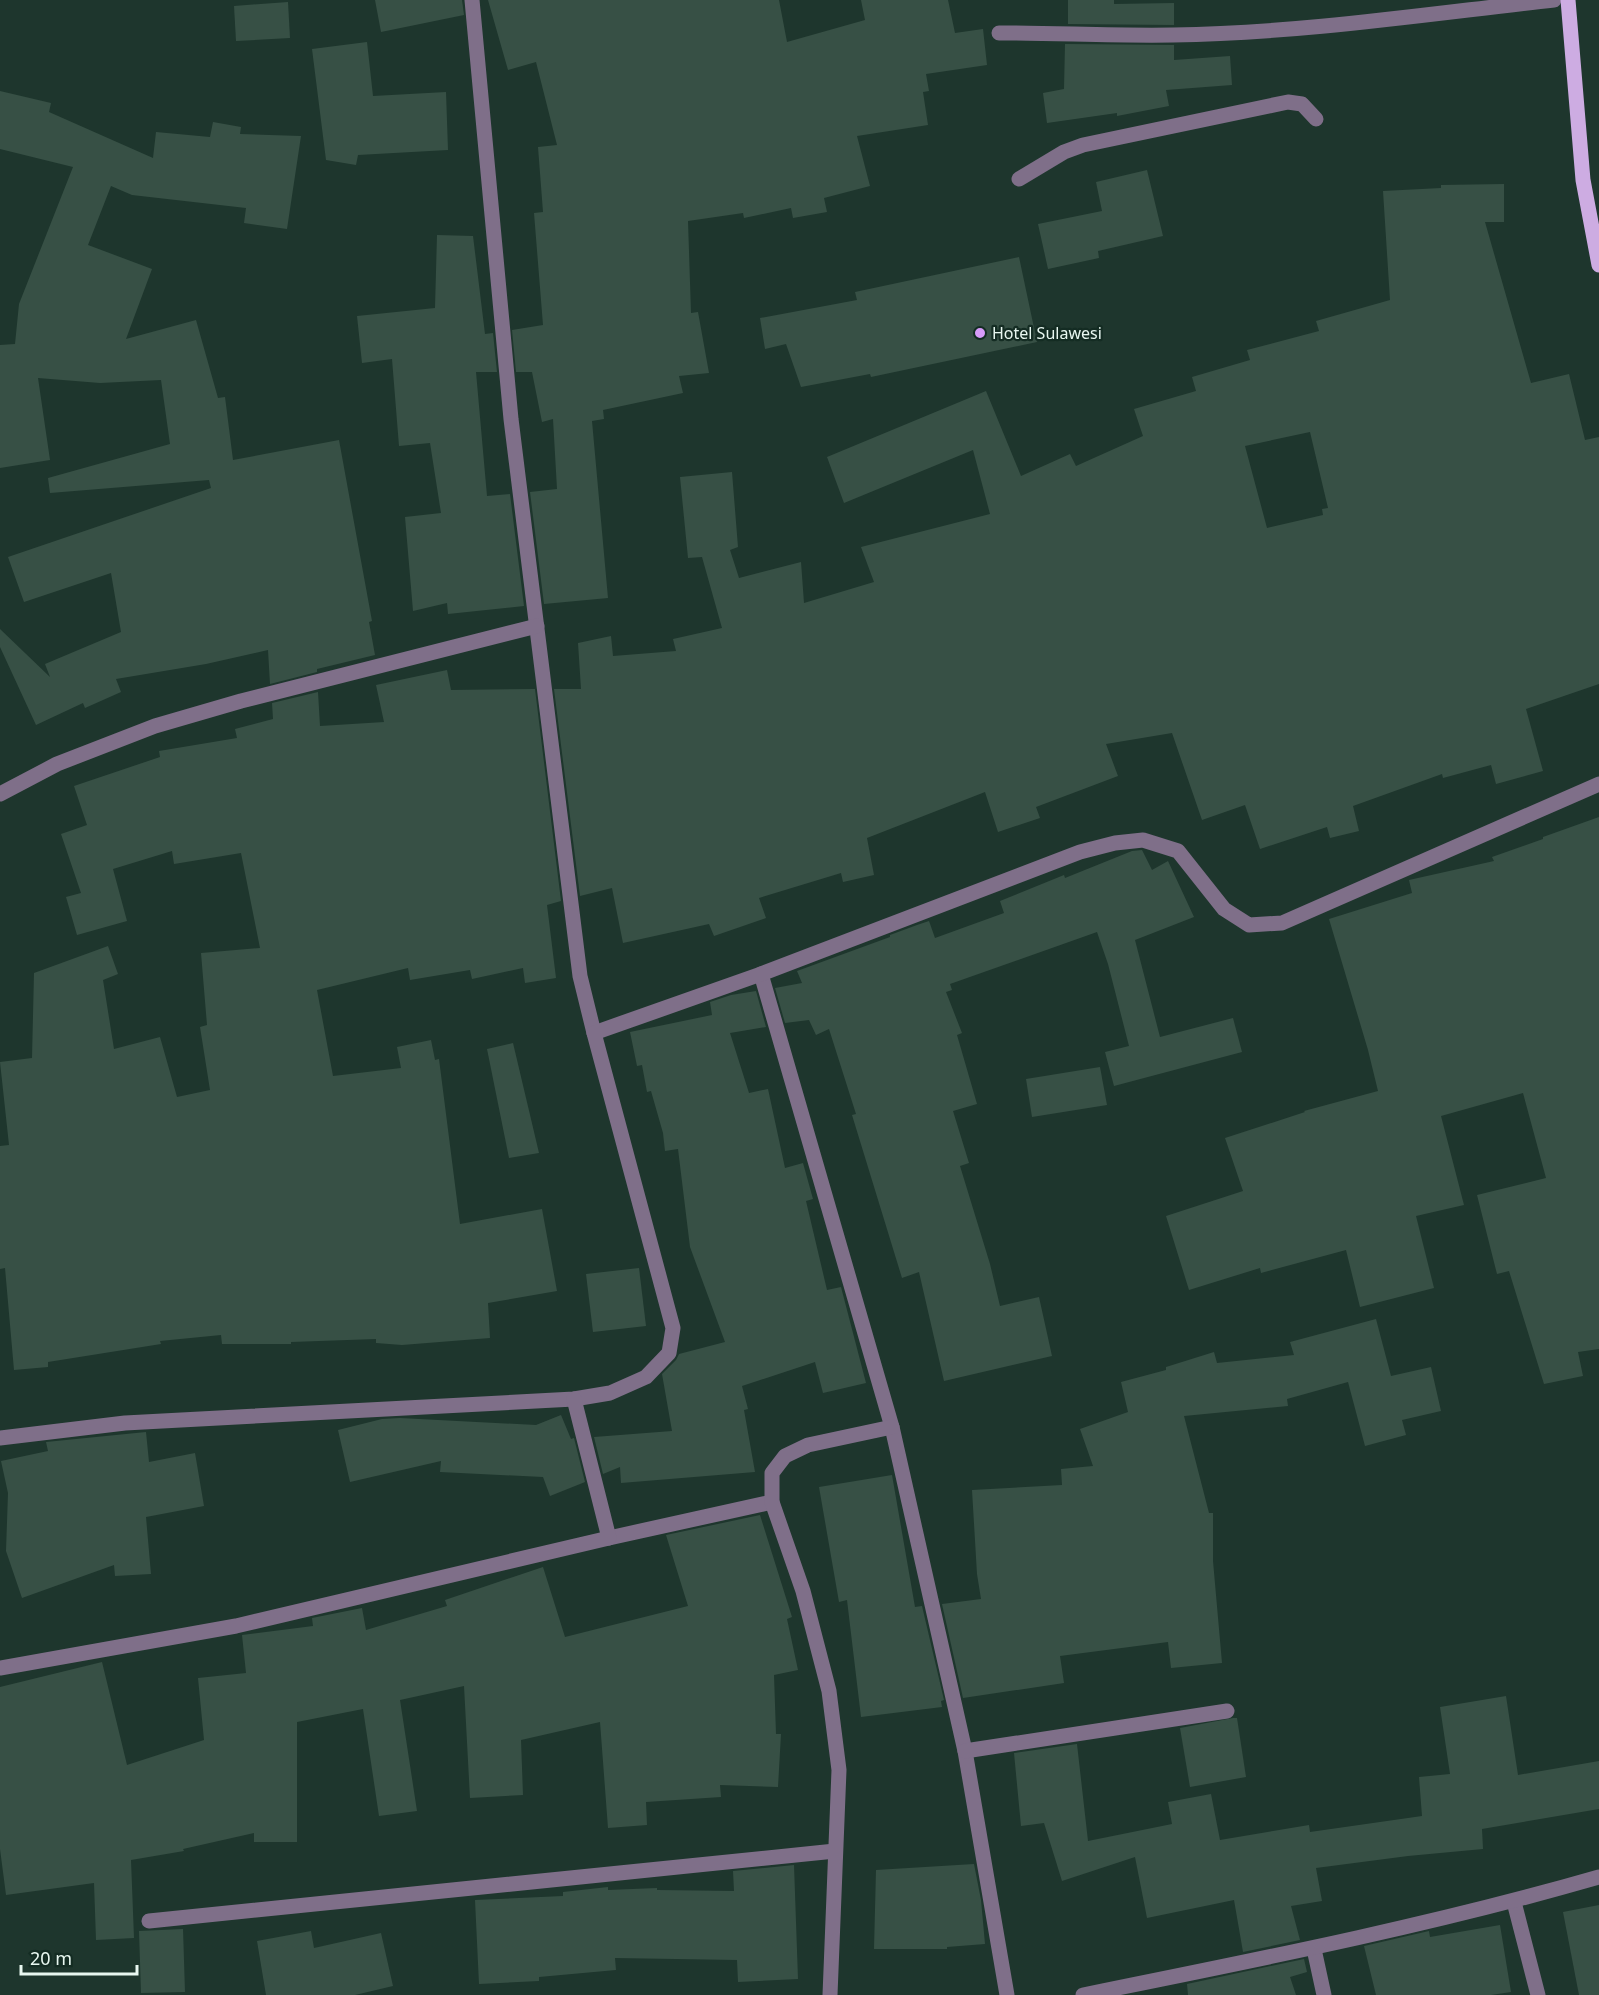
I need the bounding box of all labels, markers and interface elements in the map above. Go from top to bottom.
place label: Hotel Sulawesi [992,322,1102,344]
marker: Hotel Sulawesi [973,326,987,340]
scale bar [21,1938,136,1976]
text: 20 m [30,1946,72,1970]

